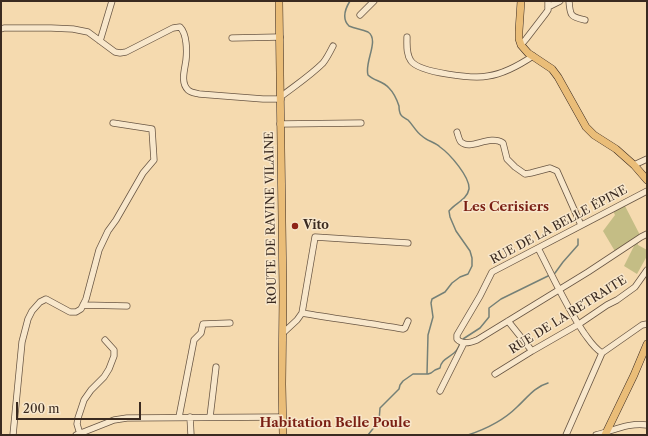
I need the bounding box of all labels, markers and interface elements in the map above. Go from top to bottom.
street label: ROUTE DE RAVINE VILAINE [262,131,280,305]
street label: RUE DE LA BELLE ÉPINE [488,183,630,267]
district label: Les Cerisiers [463,199,549,215]
place label: Vito [303,219,329,233]
marker: Vito [290,221,300,231]
street label: RUE DE LA RETRAITE [507,273,629,357]
scale bar [18,394,143,420]
text: 200 m [23,401,60,416]
district label: Habitation Belle Poule [260,415,410,431]

